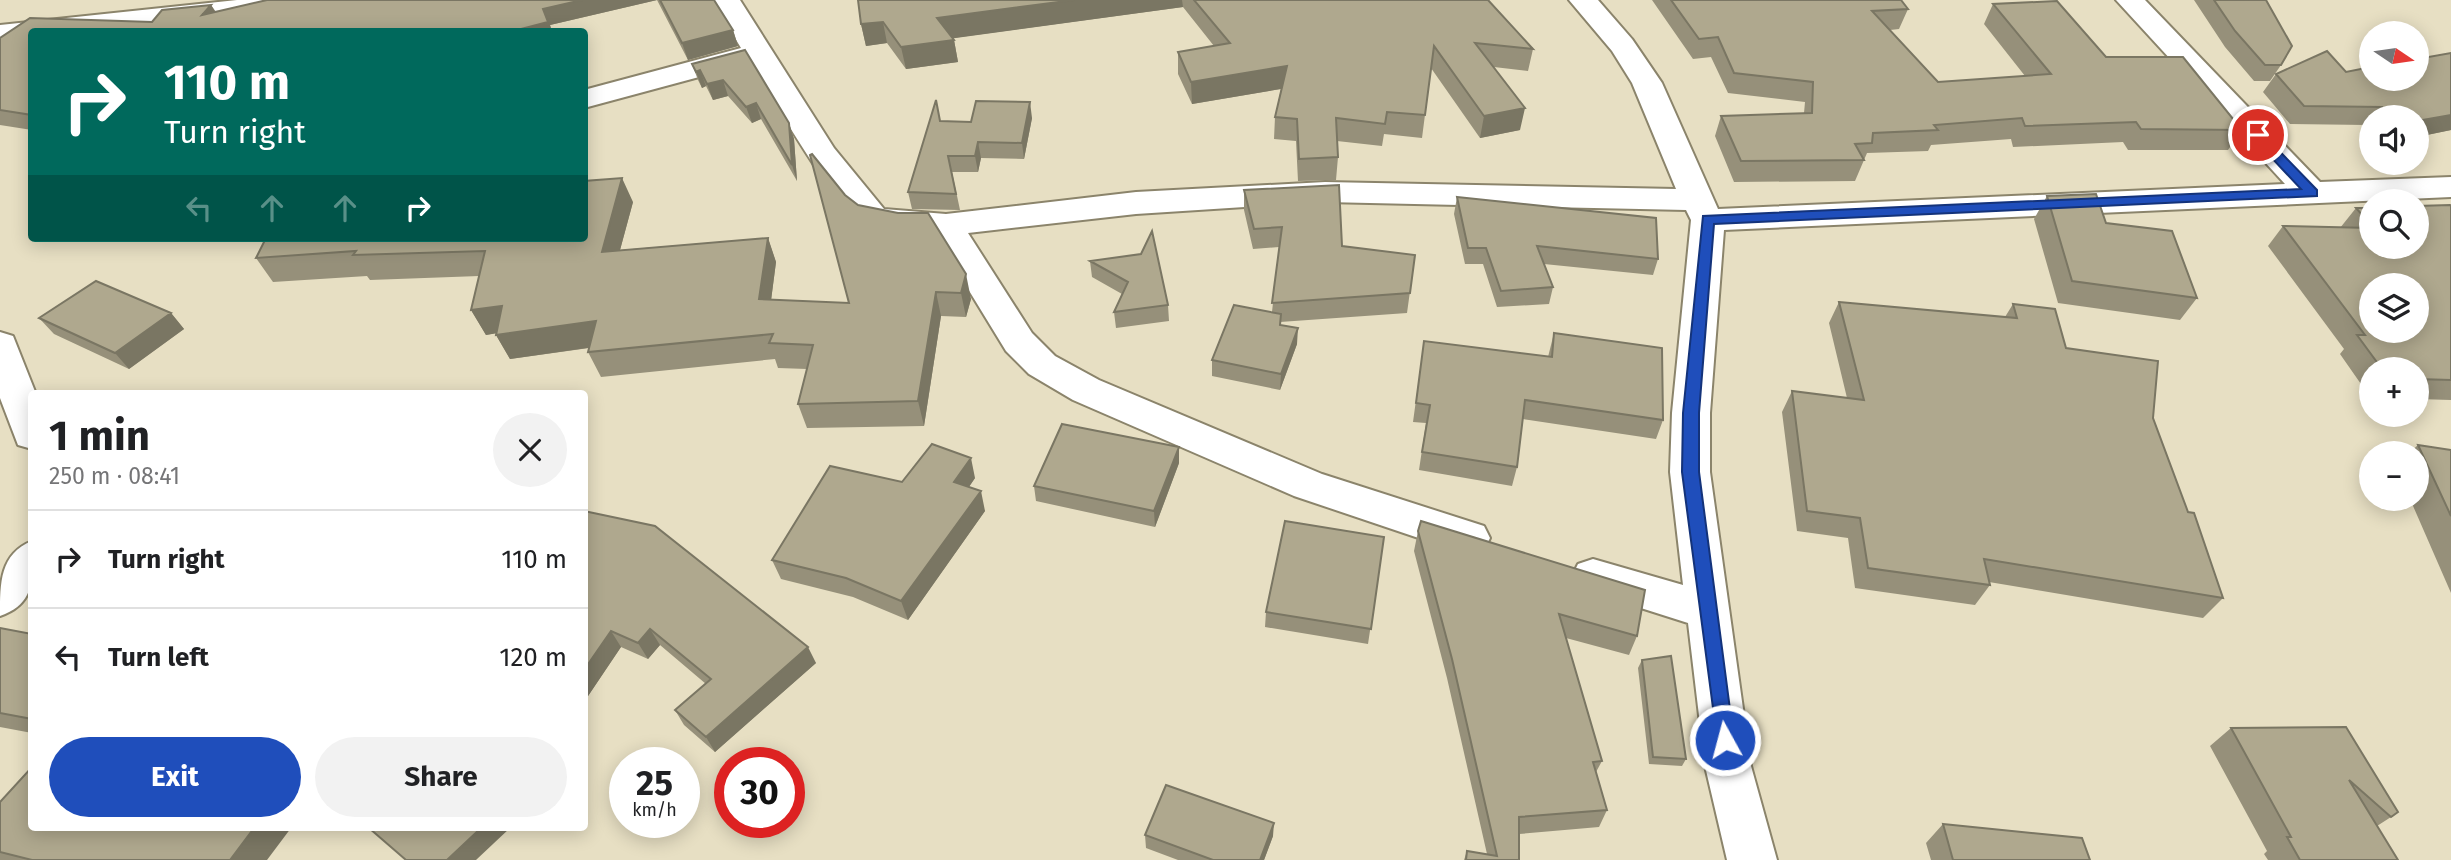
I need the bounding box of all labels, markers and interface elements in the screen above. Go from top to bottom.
north arrow [2359,21,2429,91]
map controls [2359,21,2429,511]
text: 110 m [164,53,290,112]
icon: right [49,56,140,147]
pin [2228,105,2288,165]
button: sound [2359,105,2429,175]
text: Turn right [164,113,306,151]
icon: arrive [2239,116,2277,154]
icon: left [180,189,218,227]
icon: ahead [253,189,291,227]
icon: ahead [326,189,364,227]
icon: right [399,189,437,227]
button: search [2359,189,2429,259]
button: layers [2359,273,2429,343]
button: + [2359,357,2429,427]
text: 1 min [49,411,150,461]
button: close [493,413,567,487]
button: − [2359,441,2429,511]
text: 250 m · 08:41 [49,462,180,490]
icon: right [49,540,87,578]
text: Turn right [108,544,225,575]
text: 110 m [501,544,567,575]
icon: left [49,638,87,676]
text: Turn left [108,642,209,673]
text: 120 m [499,642,567,673]
position arrow [1688,703,1762,777]
button: Exit [49,737,301,817]
button: Share [315,737,567,817]
speed limit sign: 30 [714,747,805,838]
text: 25 [636,762,673,804]
text: km/h [632,799,677,821]

